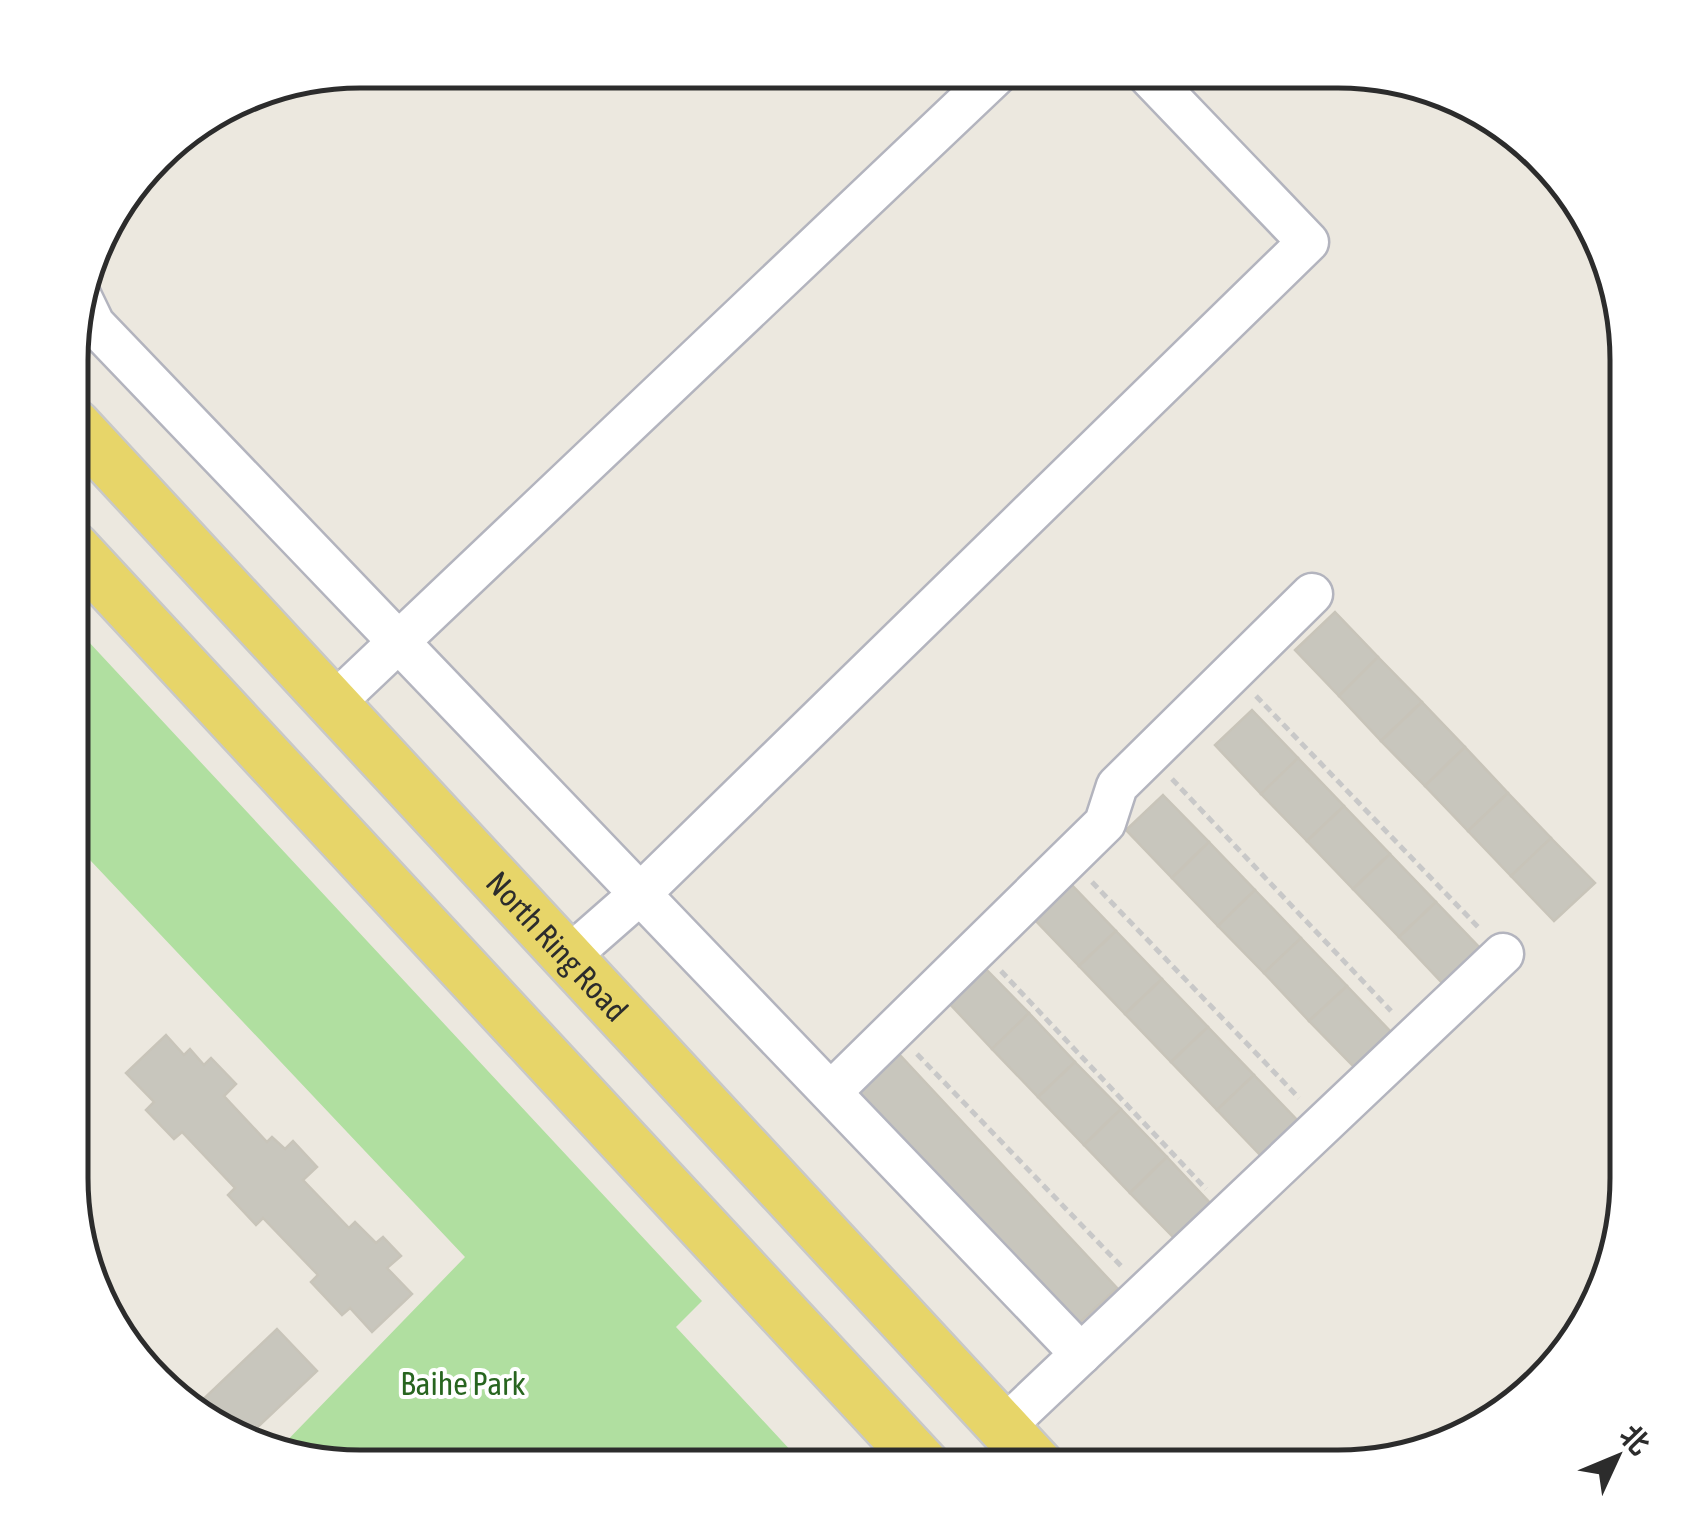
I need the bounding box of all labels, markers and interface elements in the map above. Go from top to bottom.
street label: North Ring Road [479,864,636,1028]
park label: Baihe Park [400,1365,526,1402]
north arrow [1567,1407,1667,1507]
text: 北 [1614,1418,1656,1461]

